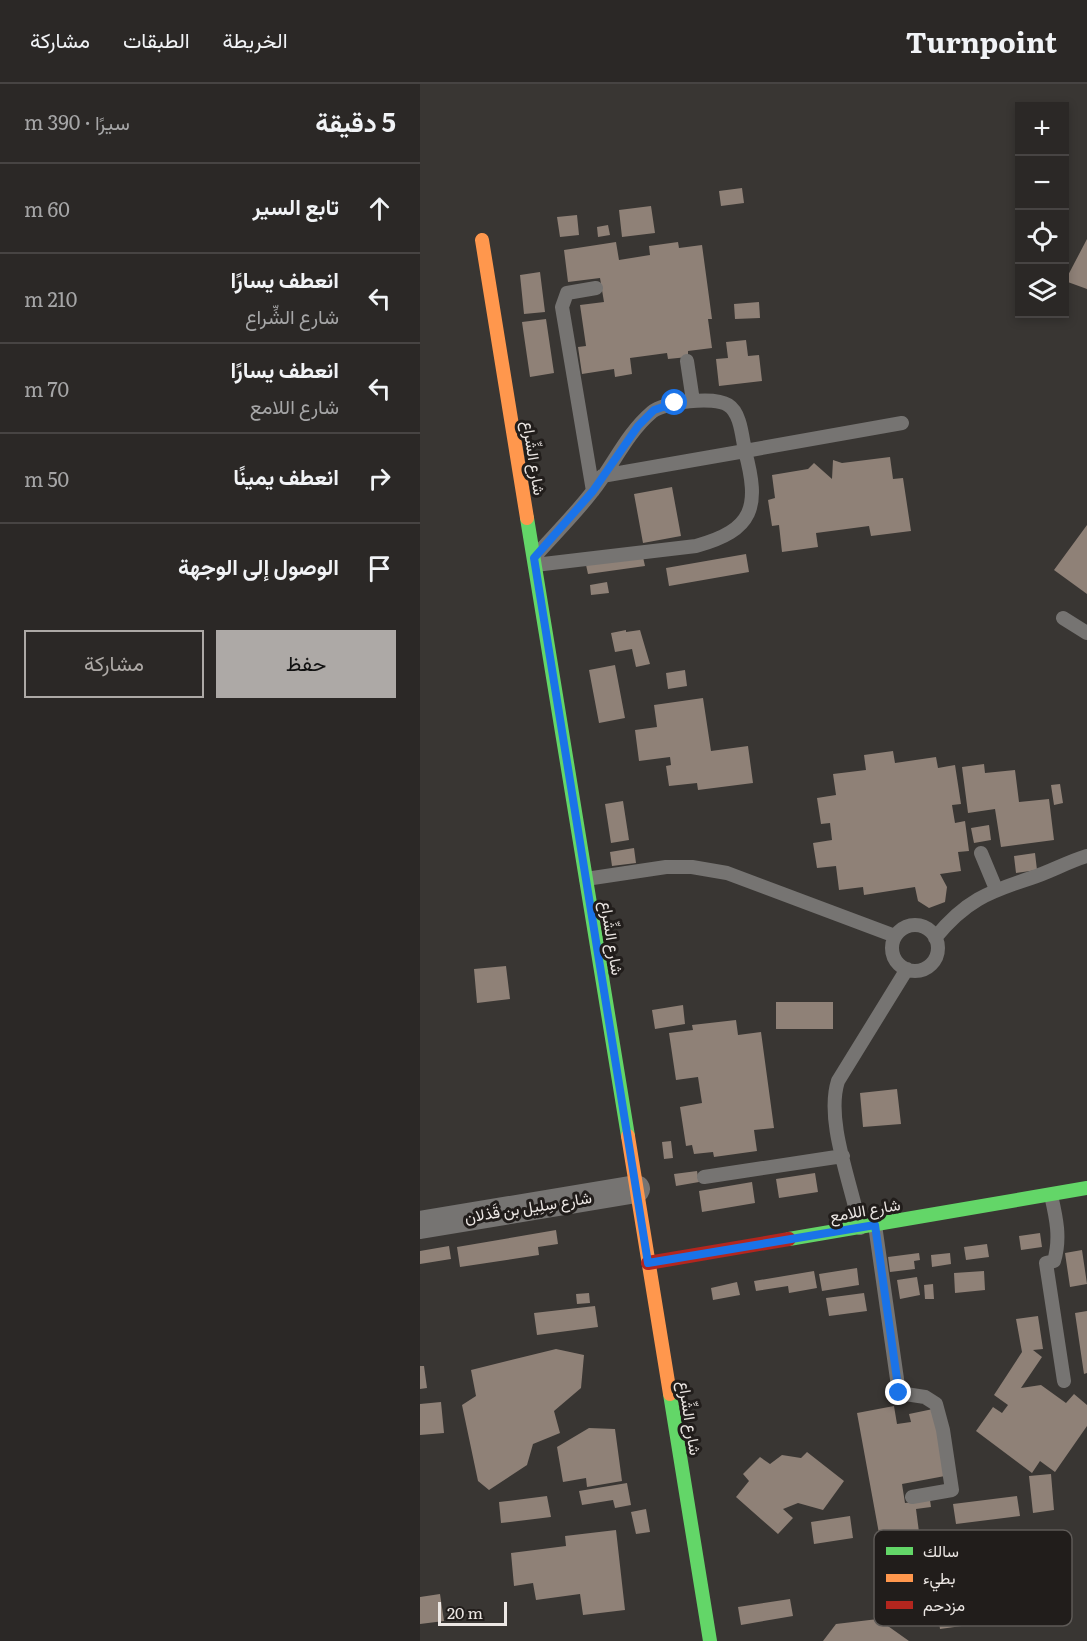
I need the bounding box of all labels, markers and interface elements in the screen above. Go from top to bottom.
text: Turnpoint [906,20,1057,62]
text: مشاركة [30,23,90,54]
text: الطبقات [123,23,190,54]
text: الخريطة [223,23,288,54]
text: 5 دقيقة [315,101,396,140]
map controls [1015,102,1069,318]
button: + [1015,102,1069,156]
text: سيرًا · 390 m [24,106,130,136]
button: − [1015,156,1069,210]
text: تابع السير [253,189,339,222]
icon: ahead [363,192,396,225]
text: 60 m [24,193,70,223]
button: locate [1015,210,1069,264]
text: انعطف يسارًا [230,262,339,295]
button: layers [1015,264,1069,318]
icon: left [363,282,396,315]
text: 210 m [24,283,77,313]
text: شارع الشِّراع [245,300,339,330]
text: انعطف يسارًا [230,352,339,385]
icon: left [363,372,396,405]
text: 70 m [24,373,69,403]
route start [661,389,687,415]
text: شارع اللامع [250,390,339,420]
street label: شارع الشِّراع [516,419,553,497]
text: انعطف يمينًا [233,459,339,492]
icon: right [363,462,396,495]
text: 50 m [24,463,69,493]
text: الوصول إلى الوجهة [178,549,339,582]
icon: arrive [363,552,396,585]
button: مشاركة [24,630,204,698]
button: حفظ [216,630,396,698]
street label: شارع الشِّراع [594,899,631,977]
street label: شارع سِلِيل بن قَذلان [462,1184,593,1229]
street label: شارع اللامع [828,1191,902,1228]
street label: شارع الشِّراع [672,1379,709,1457]
route end [885,1379,911,1405]
legend [874,1530,1072,1626]
text: سالك [923,1538,959,1562]
text: بطيء [923,1565,955,1592]
text: مزدحم [923,1592,965,1616]
scale bar [438,1599,507,1626]
text: 20 m [447,1600,483,1624]

